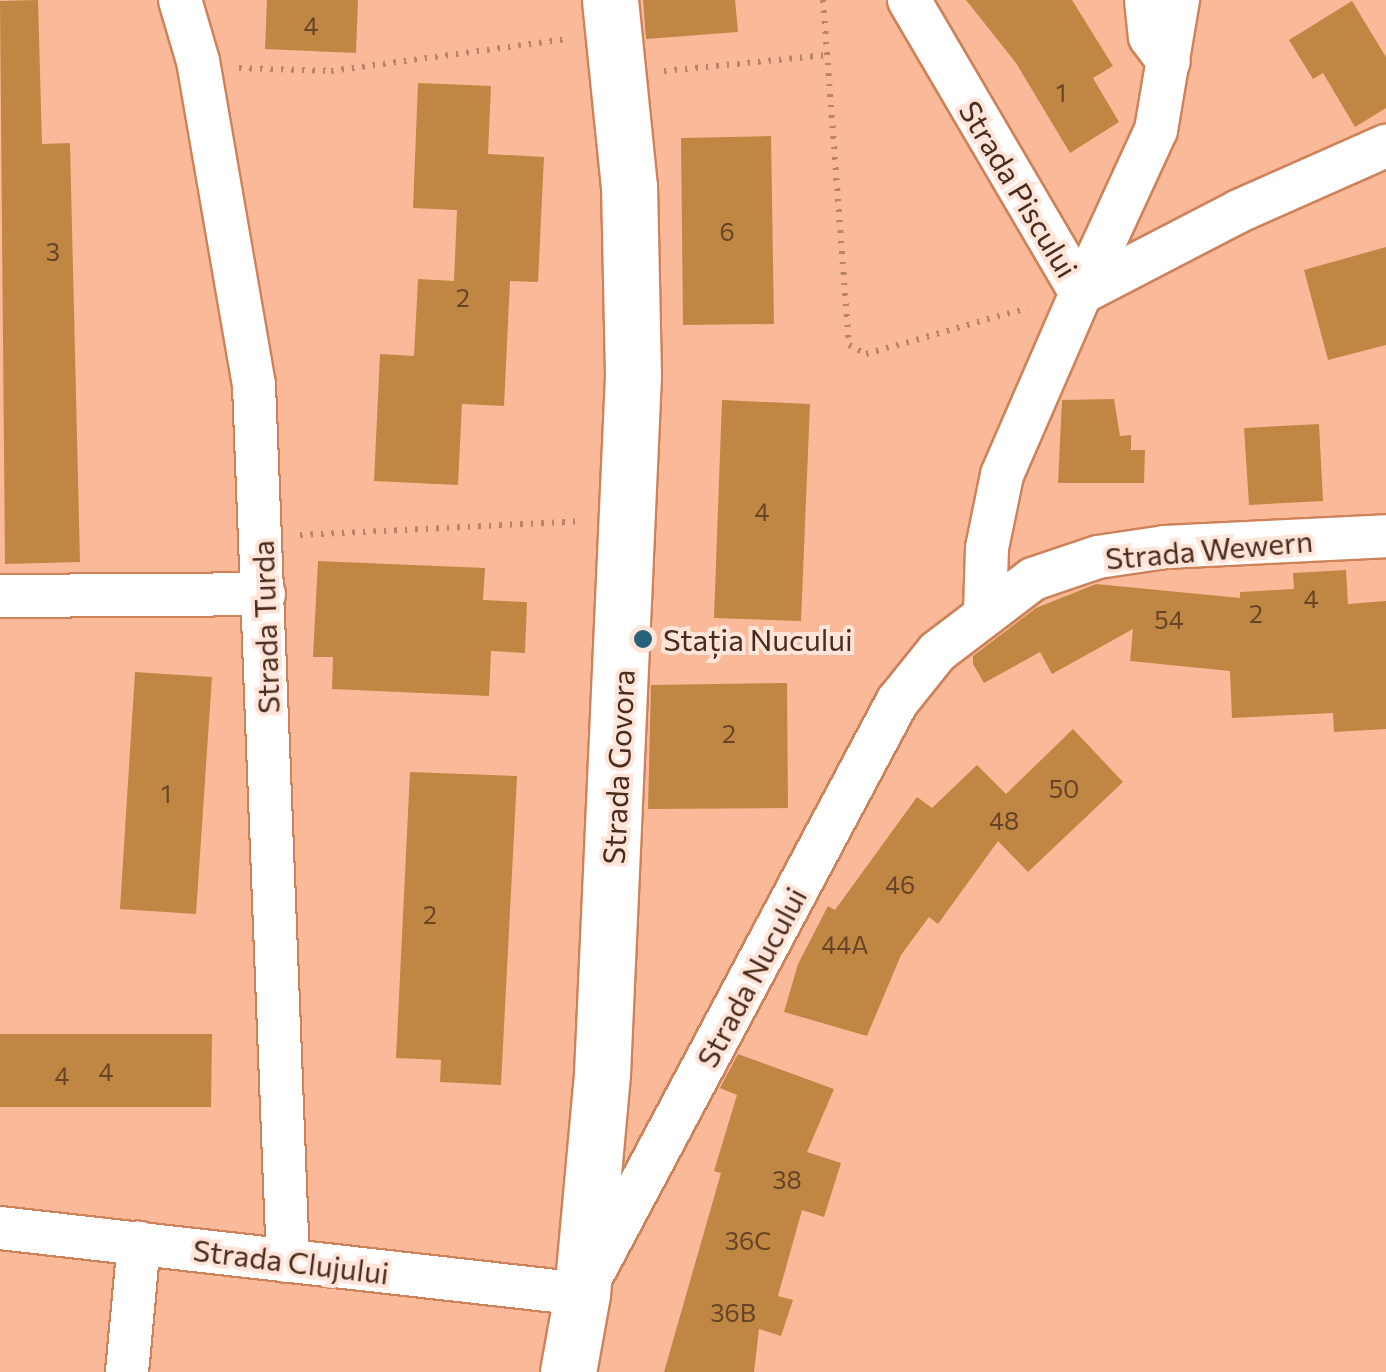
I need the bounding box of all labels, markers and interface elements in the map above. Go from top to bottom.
house number: 4 [304,10,318,40]
house number: 1 [1056,77,1066,107]
street label: Strada Piscului [952,94,1086,284]
house number: 6 [719,216,735,246]
house number: 3 [46,236,60,266]
house number: 2 [456,282,470,312]
house number: 4 [755,496,769,526]
street label: Strada Wewern [1104,522,1314,576]
street label: Strada Turda [244,540,286,714]
house number: 4 [1304,583,1318,613]
house number: 2 [1249,598,1263,628]
house number: 54 [1154,604,1184,634]
place label: Stația Nucului [663,621,853,657]
marker: Stația Nucului [632,628,654,650]
street label: Strada Govora [595,669,641,865]
house number: 2 [722,718,736,748]
house number: 50 [1049,773,1079,803]
house number: 1 [161,778,171,808]
house number: 48 [989,805,1019,835]
house number: 46 [885,869,915,899]
street label: Strada Nucului [688,881,814,1073]
house number: 2 [423,899,437,929]
house number: 44A [821,929,869,959]
house number: 4 [99,1056,113,1086]
house number: 4 [55,1060,69,1090]
house number: 38 [772,1164,802,1194]
house number: 36C [725,1225,771,1255]
street label: Strada Clujului [191,1231,391,1291]
house number: 36B [710,1297,756,1327]

